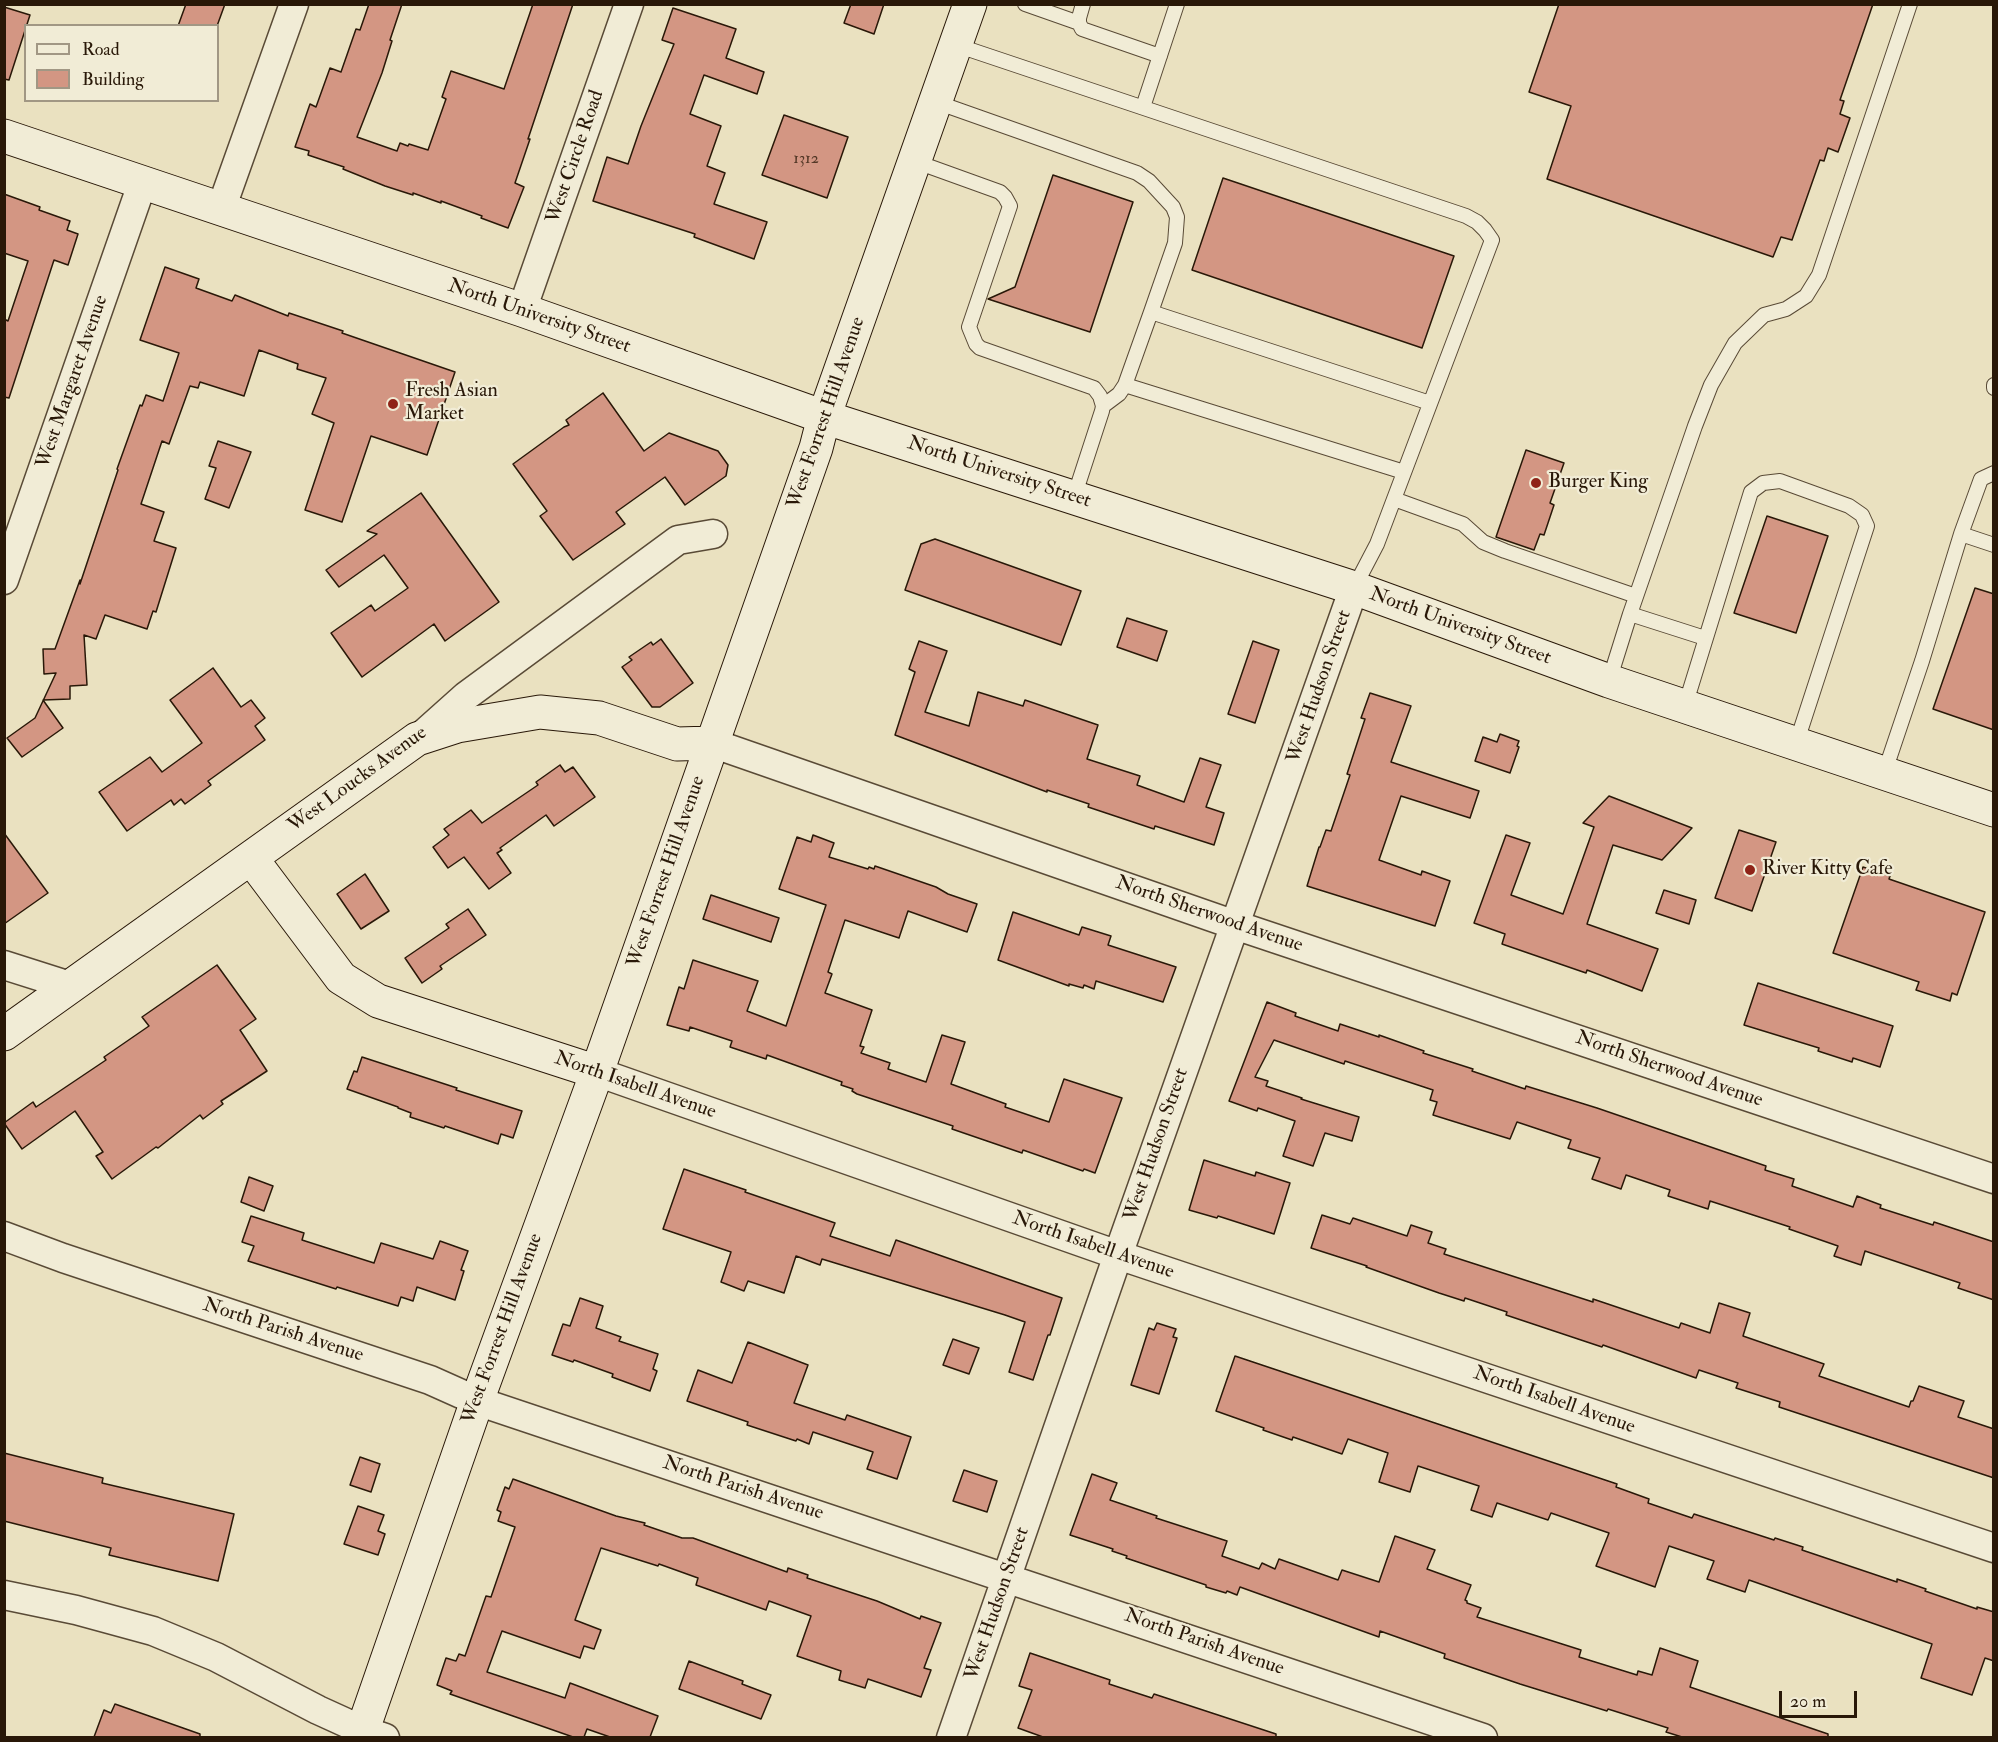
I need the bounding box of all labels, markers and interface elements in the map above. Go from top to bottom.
legend [24,24,219,102]
text: Road [82,38,120,61]
text: Building [82,68,144,91]
street label: West Circle Road [542,87,610,227]
house number: 1312 [793,150,819,170]
street label: North University Street [445,274,633,360]
street label: West Margaret Avenue [32,292,114,472]
street label: West Forrest Hill Avenue [783,314,871,512]
place label: Fresh Asian Market [405,380,498,427]
marker: Fresh Asian Market [386,397,400,411]
street label: North University Street [904,432,1094,514]
place label: Burger King [1548,471,1648,495]
marker: Burger King [1529,476,1543,490]
street label: North University Street [1366,583,1554,671]
street label: West Hudson Street [1283,607,1357,767]
street label: West Loucks Avenue [284,722,432,838]
street label: West Forrest Hill Avenue [623,773,711,971]
place label: River Kitty Cafe [1762,858,1893,882]
marker: River Kitty Cafe [1743,863,1757,877]
street label: North Sherwood Avenue [1112,872,1306,958]
street label: North Sherwood Avenue [1572,1027,1766,1113]
street label: North Isabell Avenue [551,1047,719,1125]
street label: West Hudson Street [1120,1065,1194,1225]
street label: North Isabell Avenue [1009,1207,1177,1285]
street label: West Forrest Hill Avenue [457,1230,549,1428]
street label: North Parish Avenue [200,1294,366,1368]
street label: North Isabell Avenue [1470,1362,1638,1440]
street label: North Parish Avenue [660,1452,826,1526]
street label: West Hudson Street [961,1524,1035,1684]
street label: North Parish Avenue [1121,1604,1287,1682]
scale bar [1782,1679,1860,1717]
text: 20 m [1790,1690,1826,1713]

